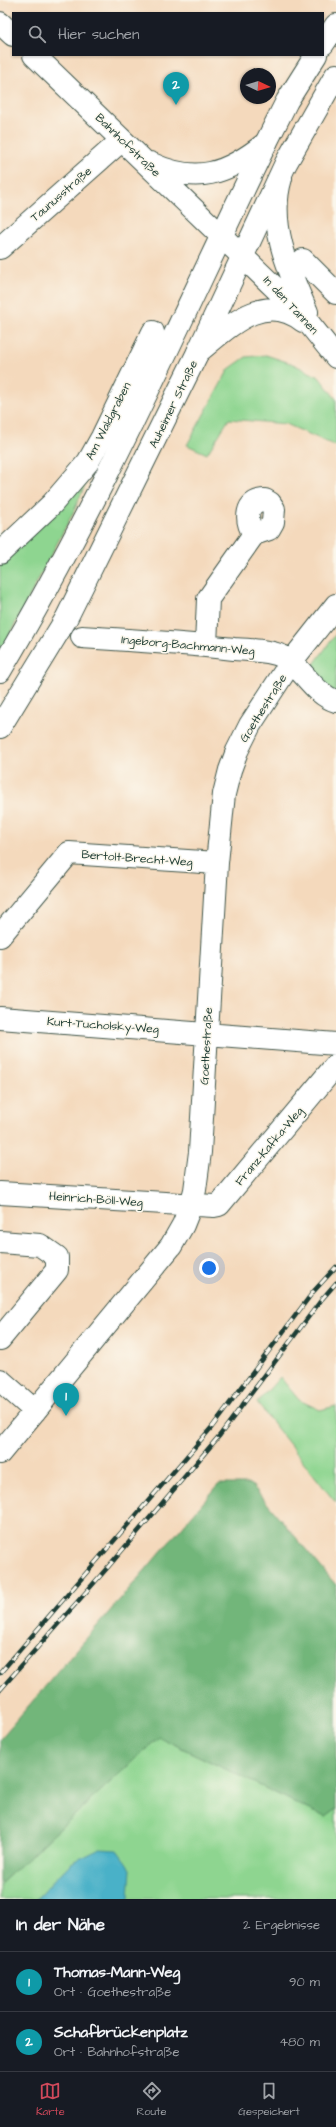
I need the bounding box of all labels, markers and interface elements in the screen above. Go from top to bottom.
search box [12,12,324,56]
icon: search [26,23,48,45]
text: Hier suchen [58,24,139,45]
north arrow [240,68,276,104]
pin: 2 [163,72,189,105]
street label: Bahnhofstraße [91,110,164,181]
street label: Taunusstraße [27,163,96,226]
street label: In den Tannen [259,272,322,338]
street label: Auheimer Straße [145,357,202,451]
street label: Am Waldgraben [81,379,136,464]
street label: Ingeborg-Bachmann-Weg [120,631,255,661]
street label: Goethestraße [236,670,291,746]
street label: Bertolt-Brecht-Weg [81,846,193,872]
street label: Goethestraße [196,1006,217,1085]
street label: Kurt-Tucholsky-Weg [46,1013,159,1039]
street label: Franz-Kafka-Weg [231,1103,308,1190]
street label: Heinrich-Böll-Weg [48,1188,143,1212]
your location [199,1258,219,1278]
pin: 1 [53,1383,79,1416]
text: In der Nähe [16,1913,105,1937]
text: 2 Ergebnisse [243,1916,320,1934]
text: Thomas-Mann-Weg [54,1962,180,1983]
text: 1 [28,1973,30,1991]
text: 90 m [289,1973,320,1991]
text: Ort · Goethestraße [54,1983,171,2001]
text: Schafbrückenplatz [54,2022,188,2043]
text: 2 [25,2033,33,2051]
text: 480 m [279,2033,320,2051]
text: Ort · Bahnhofstraße [54,2043,179,2061]
tab: Karte [36,2080,65,2119]
tab: Route [137,2080,167,2119]
tab: Gespeichert [238,2080,300,2119]

